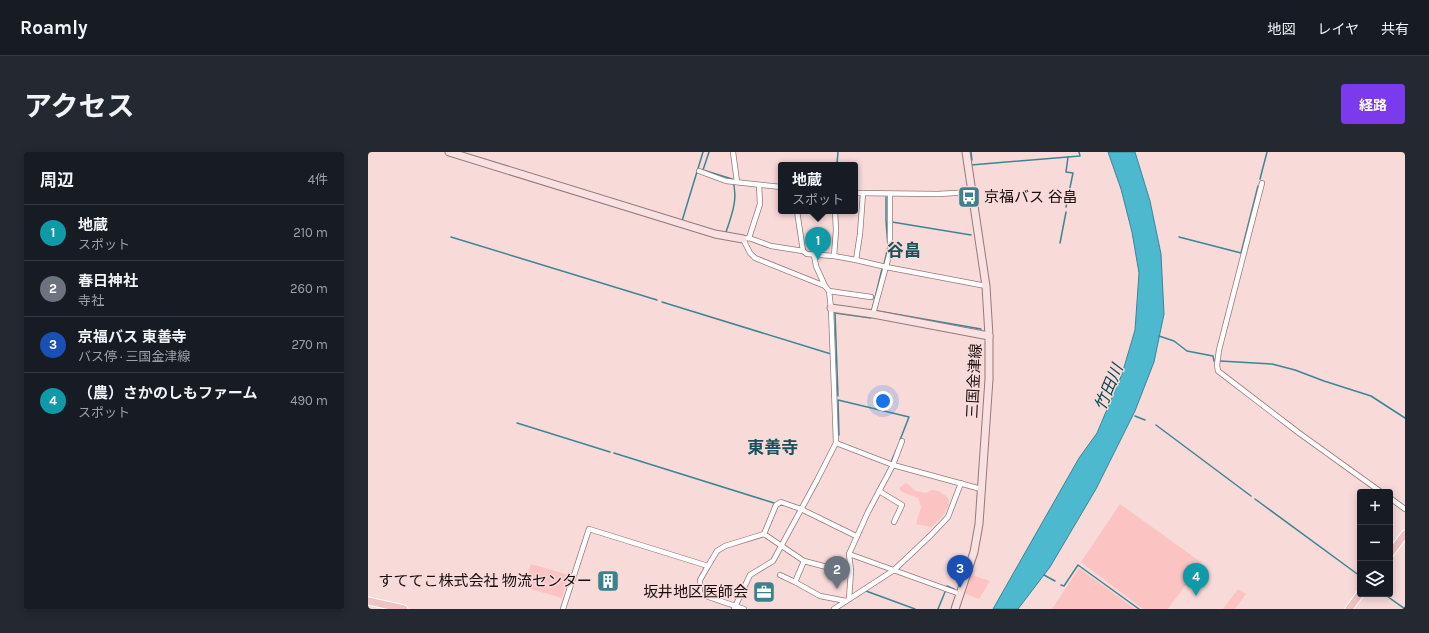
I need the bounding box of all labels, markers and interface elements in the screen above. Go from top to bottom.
text: Roamly [20,17,87,39]
text: 地図 [1267,21,1295,38]
text: レイヤ [1317,21,1359,38]
text: 共有 [1381,21,1409,38]
button: 経路 [1341,84,1405,124]
text: アクセス [24,90,135,123]
popup [778,162,858,214]
text: 周辺 [40,170,74,190]
text: 地蔵 [792,171,822,189]
text: 4件 [308,172,328,187]
bus stop icon: 京福バス 谷畠 [956,184,982,210]
place label: 京福バス 谷畠 [984,188,1078,206]
text: スポット [792,192,844,207]
text: 地蔵 [78,216,108,234]
text: 1 [51,225,55,240]
text: 210 m [293,225,328,240]
pin: 1 [805,227,831,260]
text: スポット [78,237,130,252]
district label: 谷畠 [887,240,921,260]
text: 春日神社 [78,272,138,290]
text: 2 [49,281,57,296]
text: 260 m [290,281,328,296]
text: 寺社 [78,293,104,308]
text: 京福バス 東善寺 [78,328,187,346]
text: 3 [49,337,57,352]
text: 270 m [291,337,328,352]
street label: 三国金津線 [963,343,985,419]
text: バス停 · 三国金津線 [78,349,191,364]
water label: 竹田川 [1090,360,1127,413]
text: （農）さかのしもファーム [78,384,258,402]
your location [873,391,893,411]
text: 4 [49,393,57,408]
text: 490 m [290,393,328,408]
text: スポット [78,405,130,420]
district label: 東善寺 [748,437,799,457]
map controls [1357,489,1393,597]
button: + [1357,489,1393,525]
button: − [1357,525,1393,561]
pin: 3 [947,555,973,588]
pin: 2 [824,556,850,589]
button: layers [1357,561,1393,597]
pin: 4 [1183,563,1209,596]
building icon: すててこ株式会社 物流センター [595,568,621,594]
place label: すててこ株式会社 物流センター [378,572,592,590]
office icon: 坂井地区医師会 [751,579,777,605]
place label: 坂井地区医師会 [643,583,748,601]

